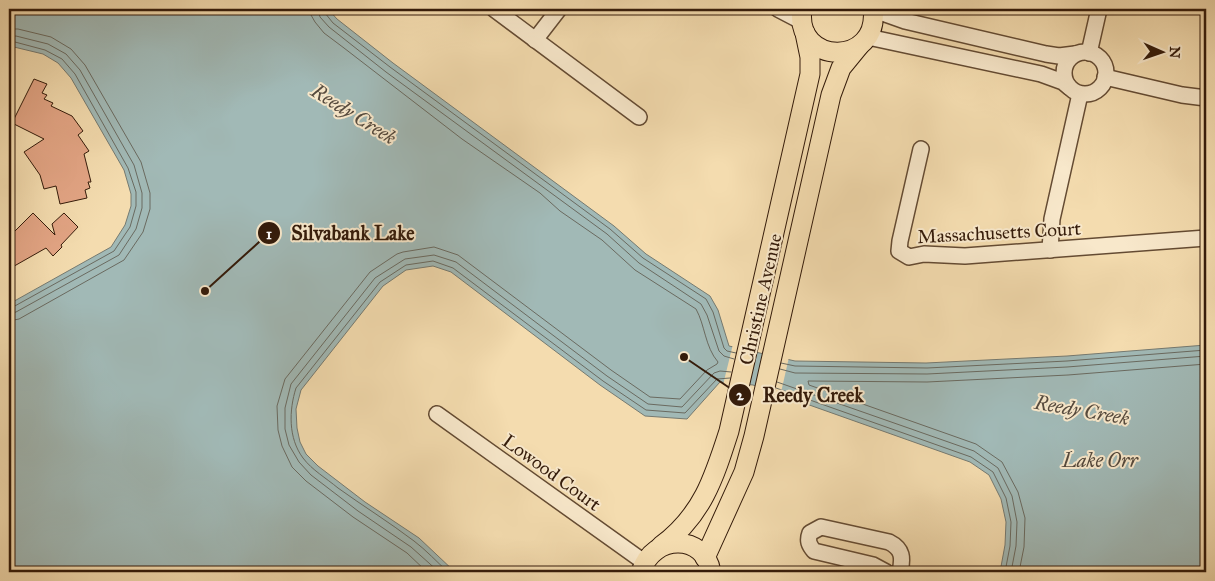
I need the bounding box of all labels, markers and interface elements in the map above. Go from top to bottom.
north arrow [1138,28,1188,78]
text: N [1166,46,1183,59]
water label: Reedy Creek [306,78,401,150]
callout: Silvabank Lake [256,216,425,251]
street label: Massachusetts Court [917,217,1082,248]
text: Silvabank Lake [291,221,415,245]
text: 1 [266,225,272,243]
street label: Christine Avenue [734,231,787,367]
callout: Reedy Creek [727,377,874,412]
text: Reedy Creek [762,383,864,408]
text: 2 [736,386,744,404]
water label: Reedy Creek [1032,390,1131,430]
street label: Lowood Court [498,429,605,516]
water label: Lake Orr [1061,448,1139,472]

